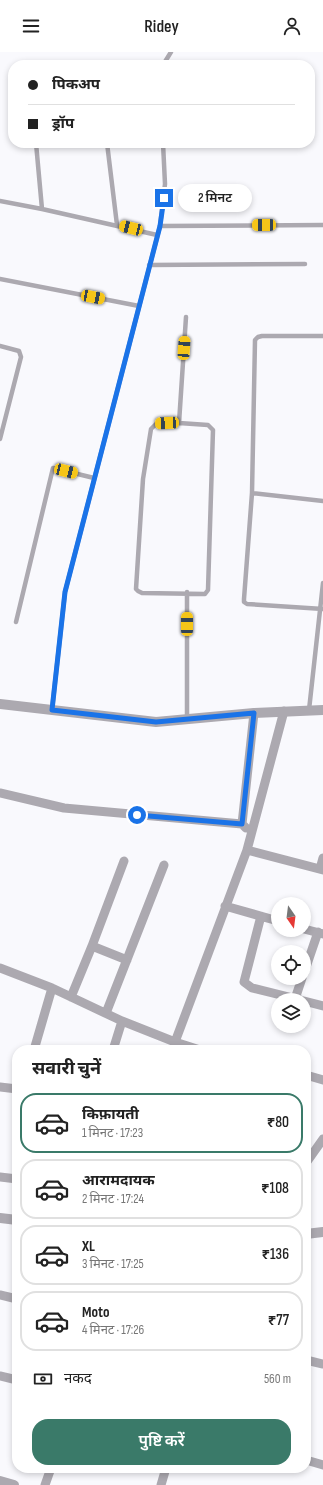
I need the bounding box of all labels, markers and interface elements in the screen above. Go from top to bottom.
icon: menu [20,15,42,37]
icon: person [281,15,303,37]
text: Ridey [144,16,179,37]
text: पिकअप [52,75,100,94]
text: ड्रॉप [52,114,74,133]
callout: 2 मिनट [178,184,252,212]
route end [155,189,173,207]
text: 2 मिनट [198,190,232,206]
car [118,219,144,237]
car [252,219,276,231]
car [80,289,106,305]
car [177,336,191,360]
car [155,416,179,430]
car [53,462,79,480]
car [181,612,193,636]
route start [128,806,146,824]
north arrow [271,897,311,937]
map controls [271,897,311,1033]
button: locate [271,945,311,985]
button: layers [271,993,311,1033]
text: सवारी चुनें [32,1058,101,1079]
icon: car [34,1105,70,1141]
text: किफ़ायती [82,1105,139,1124]
text: ₹80 [267,1113,289,1132]
text: 1 मिनट · 17:23 [82,1125,143,1141]
icon: car [34,1171,70,1207]
text: आरामदायक [82,1171,155,1190]
text: ₹108 [261,1179,289,1198]
text: 2 मिनट · 17:24 [82,1191,144,1207]
icon: car [34,1237,70,1273]
text: XL [82,1237,95,1256]
text: ₹136 [262,1245,289,1264]
text: 3 मिनट · 17:25 [82,1256,144,1272]
icon: car [34,1303,70,1339]
text: Moto [82,1303,109,1322]
text: ₹77 [268,1311,289,1330]
text: 4 मिनट · 17:26 [82,1322,144,1338]
icon: cash [32,1368,54,1390]
text: नकद [64,1369,92,1388]
text: 560 m [264,1371,291,1387]
button: पुष्टि करें [32,1419,291,1465]

